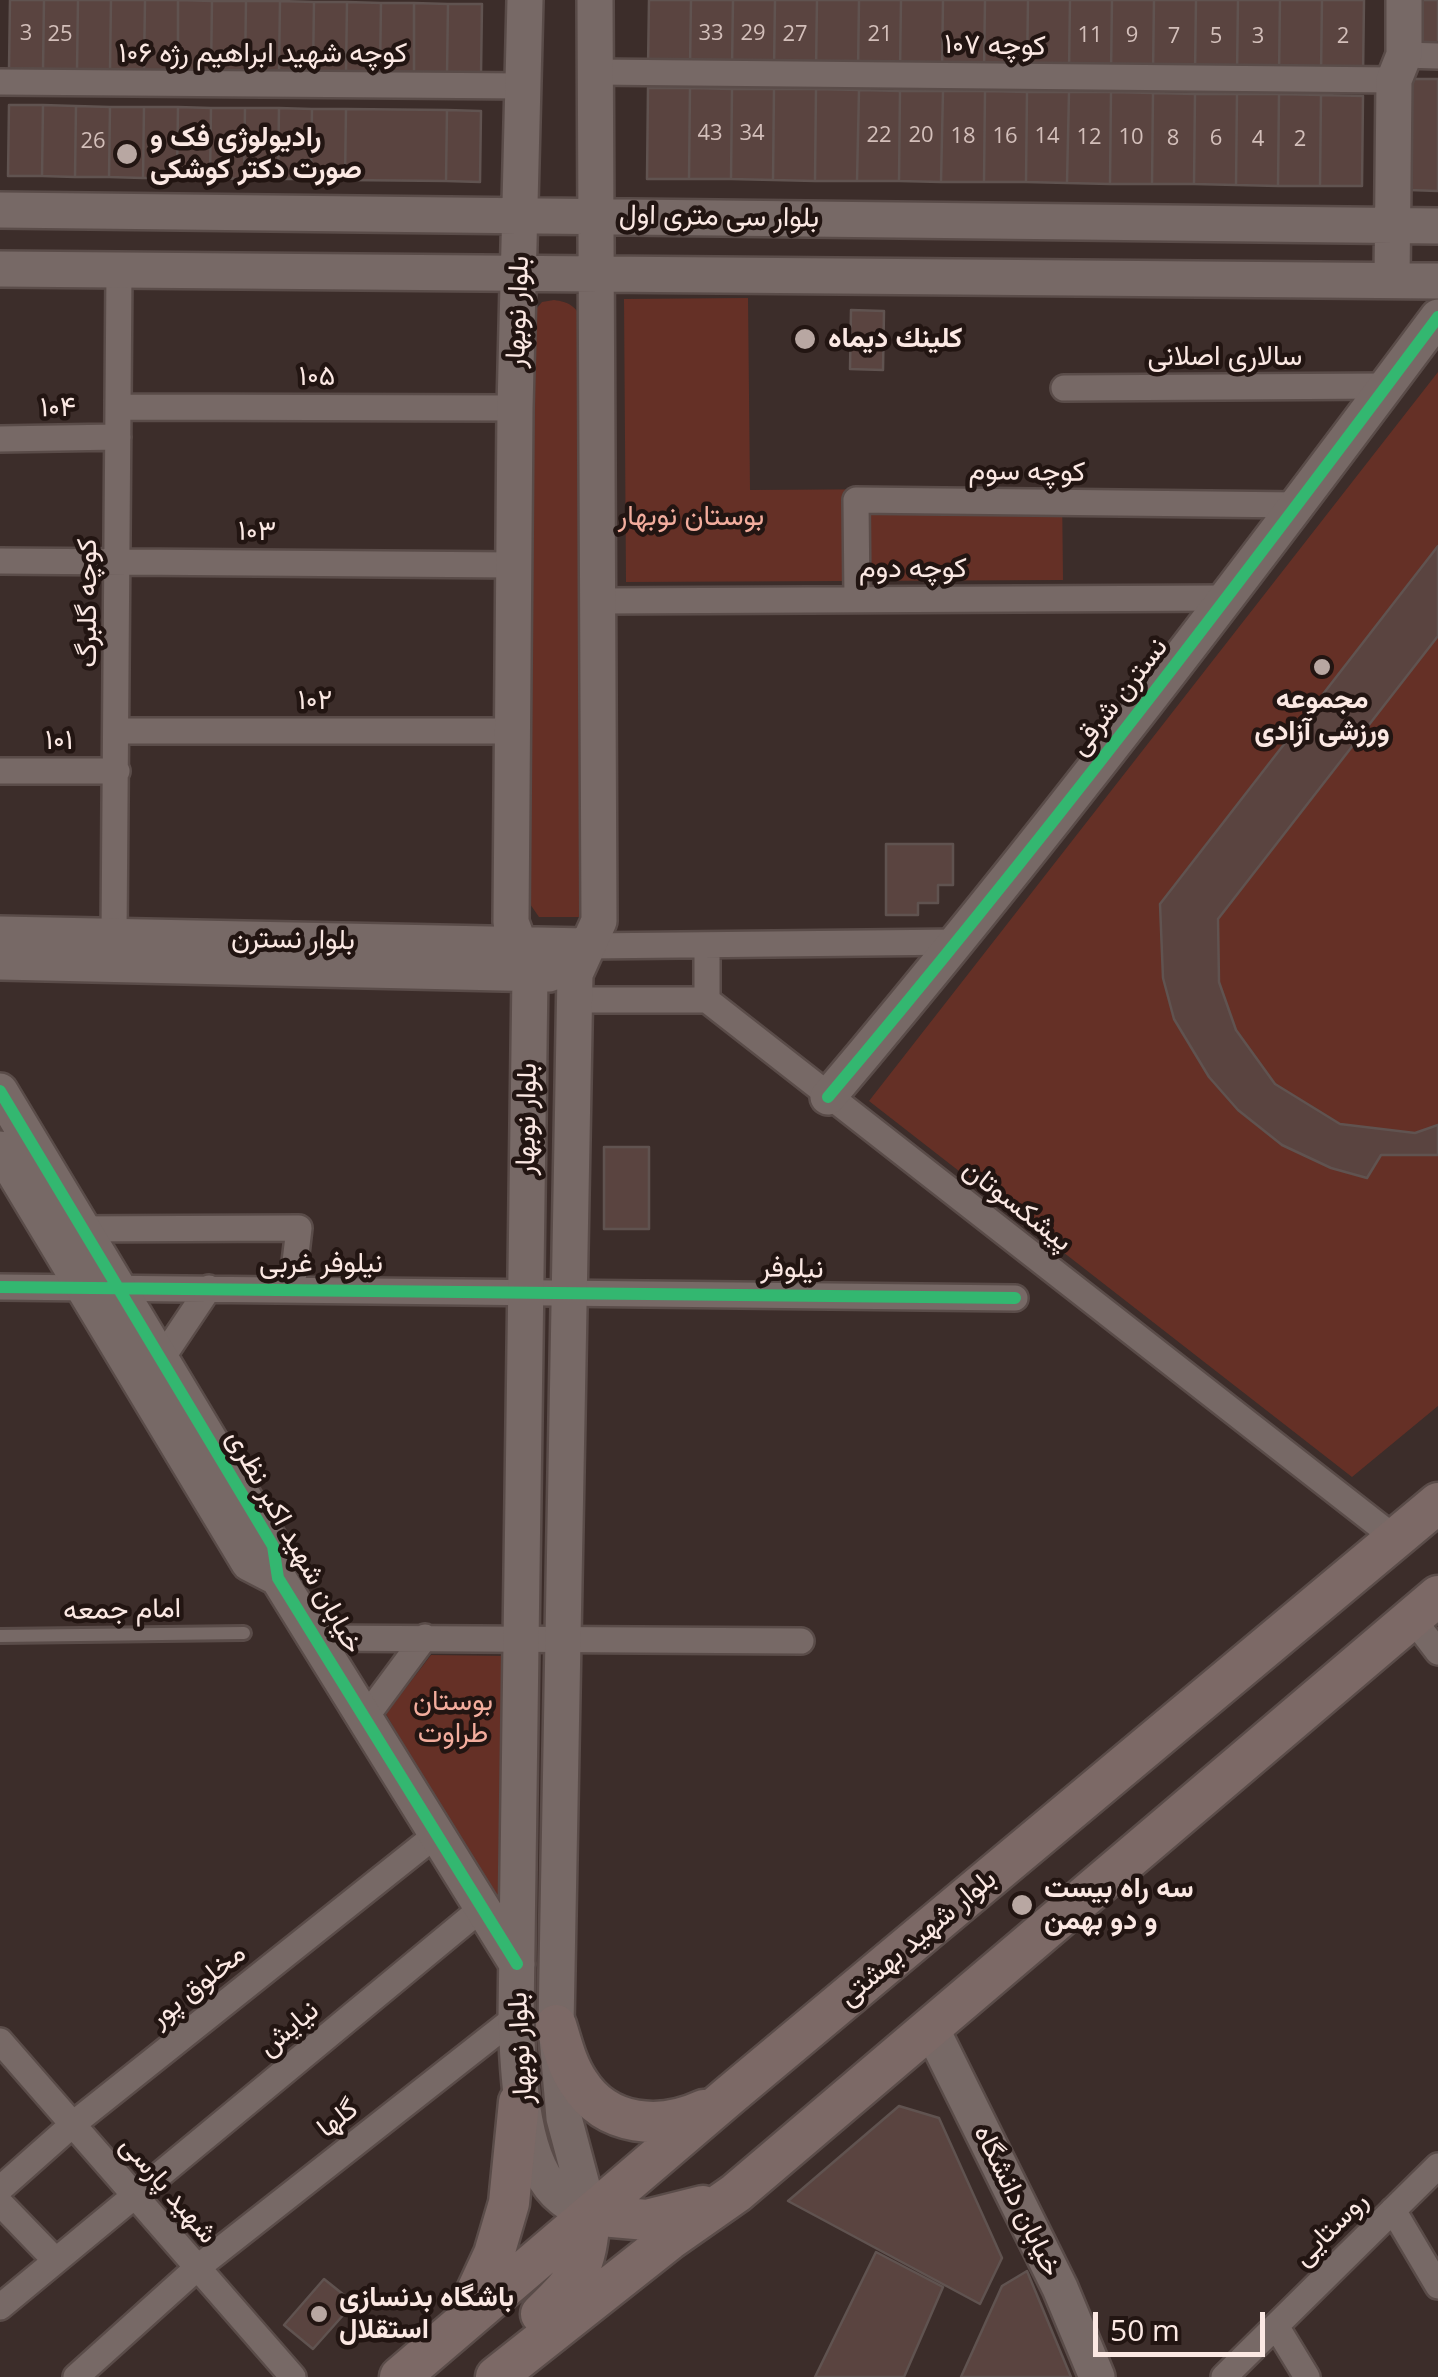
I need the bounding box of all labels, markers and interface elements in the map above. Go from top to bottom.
house number: 3 [20,21,32,47]
house number: 33 [698,21,724,47]
house number: 29 [740,21,766,47]
house number: 25 [47,22,73,48]
house number: 27 [782,22,808,48]
house number: 21 [867,22,893,48]
house number: 11 [1077,23,1103,49]
house number: 9 [1126,23,1138,49]
house number: 7 [1168,24,1180,50]
house number: 5 [1210,24,1222,50]
house number: 3 [1252,24,1264,50]
house number: 2 [1337,24,1349,50]
street label: کوچه ۱۰۷ [944,28,1046,64]
street label: کوچه شهید ابراهیم رژه ۱۰۶ [119,37,407,71]
place label: رادیولوژی فک و صورت دکتر کوشکی [150,121,362,187]
house number: 43 [697,121,723,147]
house number: 34 [739,121,765,147]
house number: 22 [866,123,892,149]
house number: 20 [908,123,934,149]
house number: 18 [950,124,976,150]
house number: 16 [992,124,1018,150]
house number: 14 [1034,124,1060,150]
house number: 12 [1076,125,1102,151]
house number: 10 [1118,125,1144,151]
house number: 8 [1167,126,1179,152]
house number: 6 [1210,126,1222,152]
house number: 4 [1252,127,1264,153]
house number: 2 [1294,127,1306,153]
house number: 26 [80,129,106,155]
marker: رادیولوژی فک و صورت دکتر کوشکی [114,141,140,167]
street label: بلوار سی متری اول [619,198,819,236]
street label: بلوار نوبهار [499,255,537,369]
place label: كلينك ديماه [828,322,963,356]
marker: كلينك ديماه [792,326,818,352]
street label: سالاری اصلانی [1148,340,1302,374]
street label: ۱۰۵ [299,360,335,394]
street label: ۱۰۴ [40,391,76,425]
street label: کوچه سوم [968,454,1086,490]
park label: بوستان نوبهار [618,500,764,534]
street label: ۱۰۳ [238,515,276,549]
street label: کوچه گلبرگ [71,538,105,668]
street label: کوچه دوم [859,552,967,586]
street label: نسترن شرقی [1063,632,1175,762]
marker: مجموعه ورزشی آزادی [1311,656,1333,678]
place label: مجموعه ورزشی آزادی [1254,683,1390,749]
street label: ۱۰۲ [298,684,332,718]
street label: ۱۰۱ [45,724,73,758]
street label: بلوار نسترن [231,922,355,958]
street label: بلوار نوبهار [509,1062,545,1176]
street label: پیشکسوتان [956,1153,1078,1259]
street label: نیلوفر غربی [259,1247,383,1281]
street label: نیلوفر [760,1252,824,1286]
street label: خیابان شهید اکبر نظری [219,1424,369,1660]
street label: امام جمعه [63,1592,181,1628]
park label: بوستان طراوت [413,1685,493,1751]
street label: بلوار شهید بهشتی [832,1862,1004,2014]
place label: سه راه بیست و دو بهمن [1044,1872,1193,1938]
marker: سه راه بیست و دو بهمن [1009,1892,1035,1918]
street label: مخلوق پور [143,1937,253,2035]
street label: بلوار نوبهار [501,1991,541,2105]
street label: نیایش [252,1994,326,2064]
street label: گلها [311,2093,365,2145]
street label: خیابان دانشگاه [966,2120,1068,2282]
street label: شهید پارسی [112,2129,224,2251]
street label: روستایی [1286,2184,1376,2274]
place label: باشگاه بدنسازی استقلال [339,2281,514,2347]
scale bar [1098,2292,1270,2354]
marker: باشگاه بدنسازی استقلال [308,2303,330,2325]
text: 50 m [1110,2309,1180,2350]

